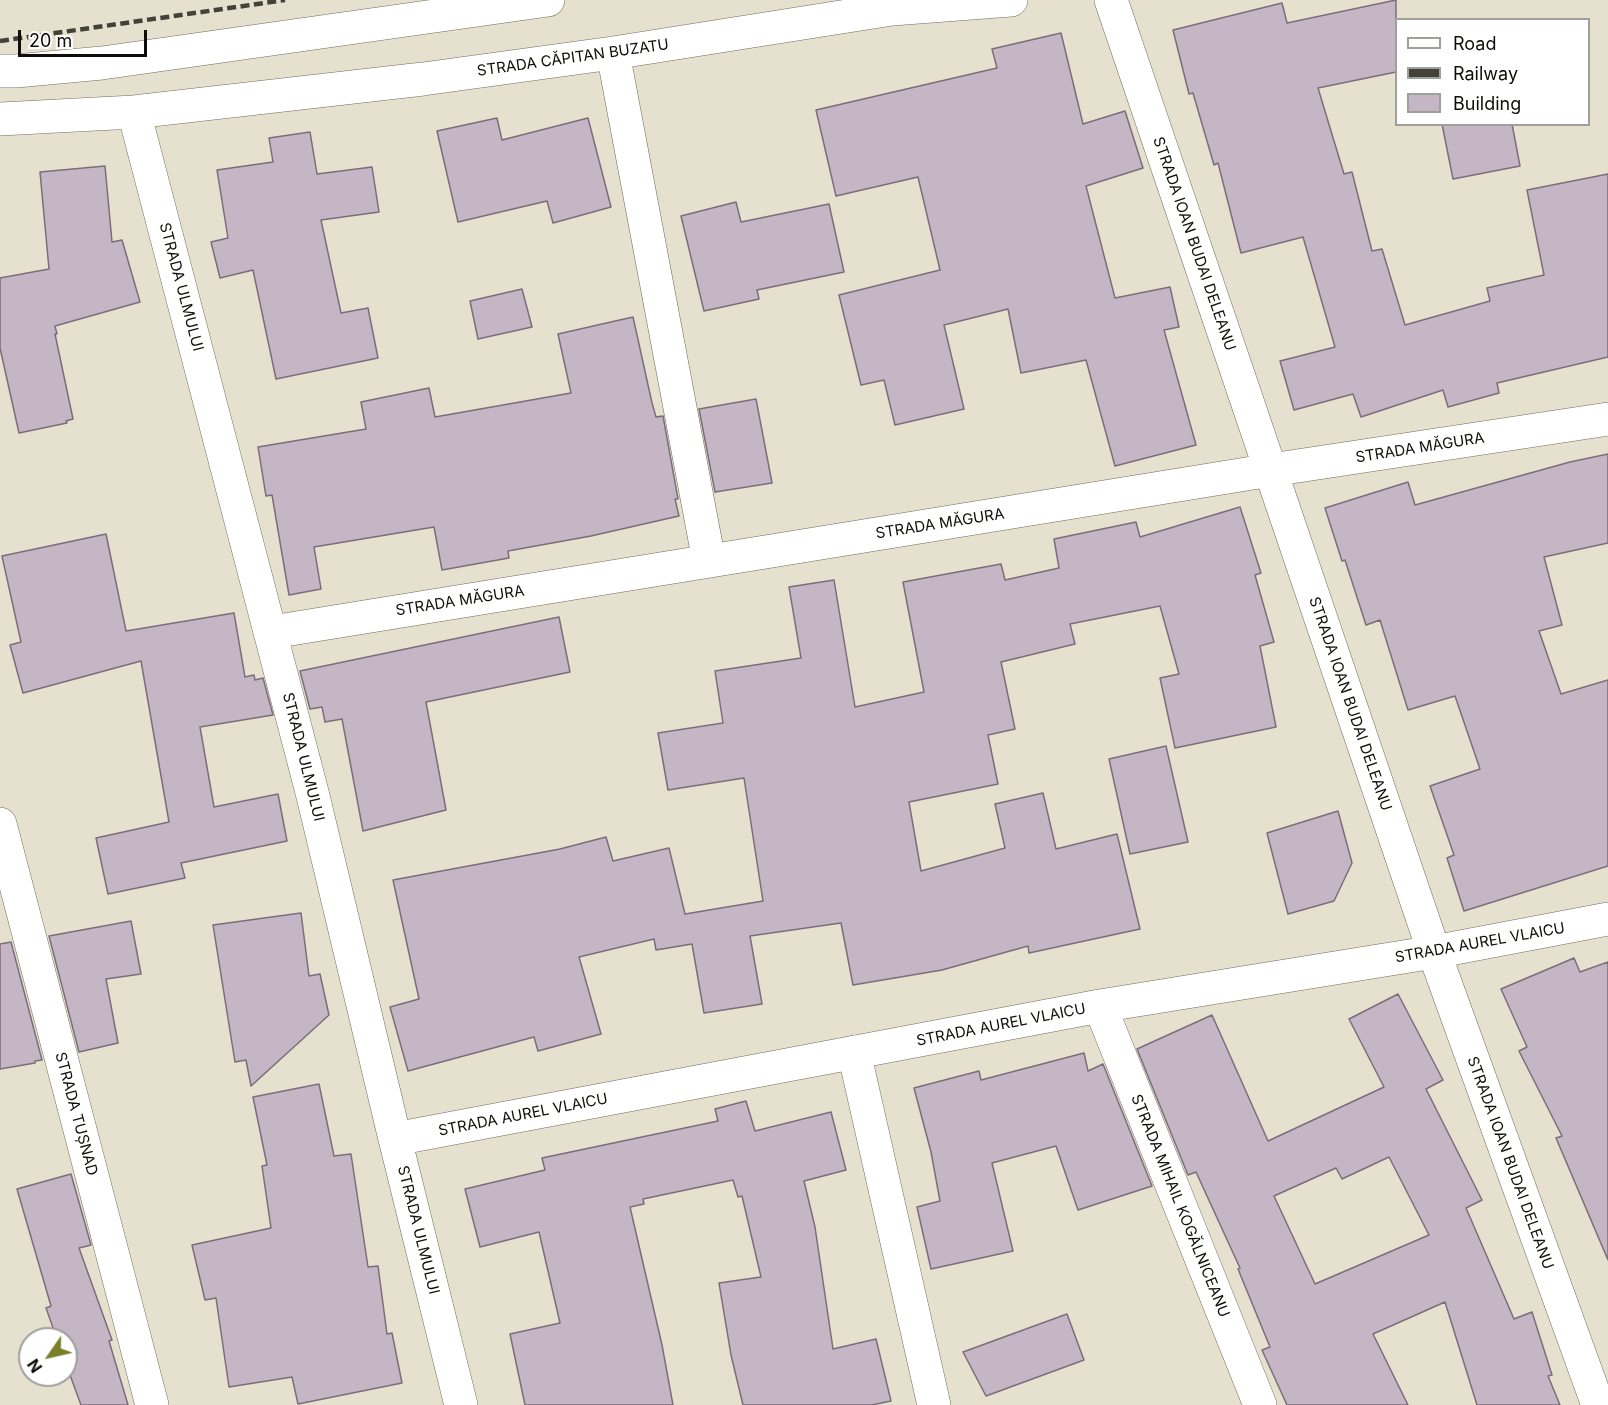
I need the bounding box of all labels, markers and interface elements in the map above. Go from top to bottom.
scale bar [21,18,150,56]
legend [1395,18,1590,126]
text: 20 m [29,30,72,51]
text: Road [1453,33,1496,54]
street label: STRADA CĂPITAN BUZATU [476,36,670,80]
text: Railway [1453,63,1518,84]
text: Building [1453,93,1521,114]
street label: STRADA IOAN BUDAI DELEANU [1149,135,1239,353]
street label: STRADA ULMULUI [155,221,207,353]
street label: STRADA MĂGURA [1354,429,1486,467]
street label: STRADA MĂGURA [874,505,1006,543]
street label: STRADA MĂGURA [394,582,526,620]
street label: STRADA IOAN BUDAI DELEANU [1305,595,1395,813]
street label: STRADA ULMULUI [278,691,328,823]
street label: STRADA AUREL VLAICU [1394,919,1566,967]
street label: STRADA AUREL VLAICU [915,1000,1087,1050]
street label: STRADA TUȘNAD [51,1050,101,1178]
street label: STRADA IOAN BUDAI DELEANU [1463,1054,1557,1272]
street label: STRADA AUREL VLAICU [437,1090,609,1140]
street label: STRADA MIHAIL KOGĂLNICEANU [1127,1092,1233,1320]
street label: STRADA ULMULUI [393,1164,443,1296]
north arrow [18,1327,78,1387]
text: N [23,1355,46,1377]

